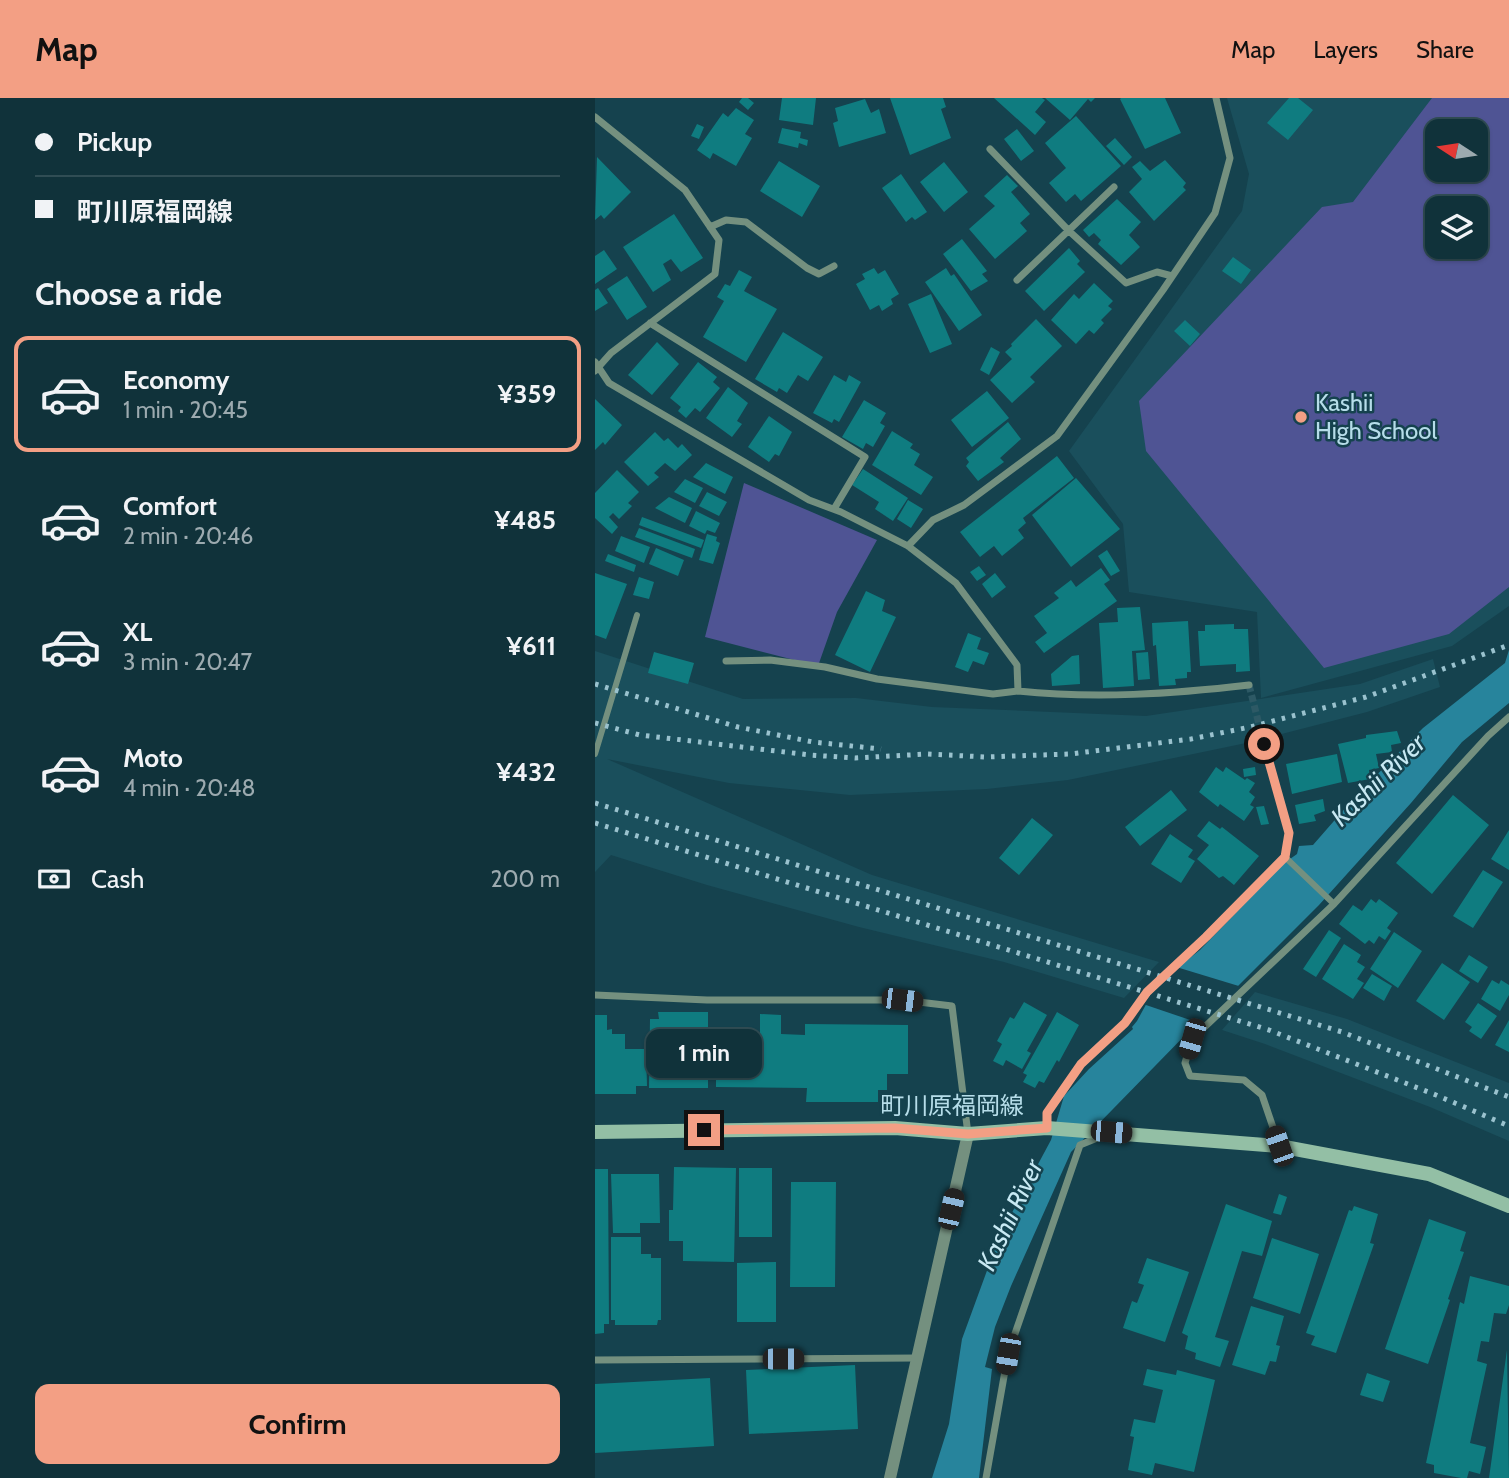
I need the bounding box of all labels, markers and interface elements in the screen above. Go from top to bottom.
text: Map [35,29,98,69]
text: Map [1231,35,1275,64]
text: Layers [1313,35,1378,64]
text: Share [1416,35,1474,64]
north arrow [1425,119,1487,182]
map controls [1425,119,1488,259]
text: Pickup [77,126,152,158]
text: 町川原福岡線 [77,196,233,228]
button: layers [1425,196,1488,259]
text: Choose a ride [35,274,222,313]
icon: car [39,363,102,426]
text: Economy [123,364,229,396]
text: ¥359 [498,378,556,410]
place label: Kashii High School [1315,388,1437,445]
text: 1 min · 20:45 [123,396,248,424]
marker: Kashii High School [1293,409,1309,425]
icon: car [39,489,102,552]
text: Comfort [123,490,217,522]
text: ¥485 [494,504,556,536]
text: 2 min · 20:46 [123,522,253,550]
icon: car [39,615,102,678]
text: XL [123,616,152,648]
text: ¥611 [506,630,556,662]
text: 3 min · 20:47 [123,648,252,676]
water label: Kashii River [1324,726,1433,833]
route start [1248,728,1280,760]
icon: car [39,741,102,804]
text: Moto [123,742,183,774]
text: ¥432 [496,756,556,788]
text: 4 min · 20:48 [123,774,255,802]
icon: cash [35,860,73,898]
text: Cash [91,863,144,895]
text: 200 m [490,865,560,893]
car [880,987,925,1013]
car [1177,1016,1208,1062]
callout: 1 min [646,1028,762,1077]
text: 1 min [678,1039,730,1067]
street label: 町川原福岡線 [880,1091,1024,1120]
route end [688,1114,720,1146]
car [1090,1120,1133,1144]
car [1263,1123,1296,1169]
water label: Kashii River [970,1153,1050,1276]
car [937,1186,966,1232]
car [995,1331,1022,1377]
car [763,1349,805,1370]
button: Confirm [35,1384,560,1464]

